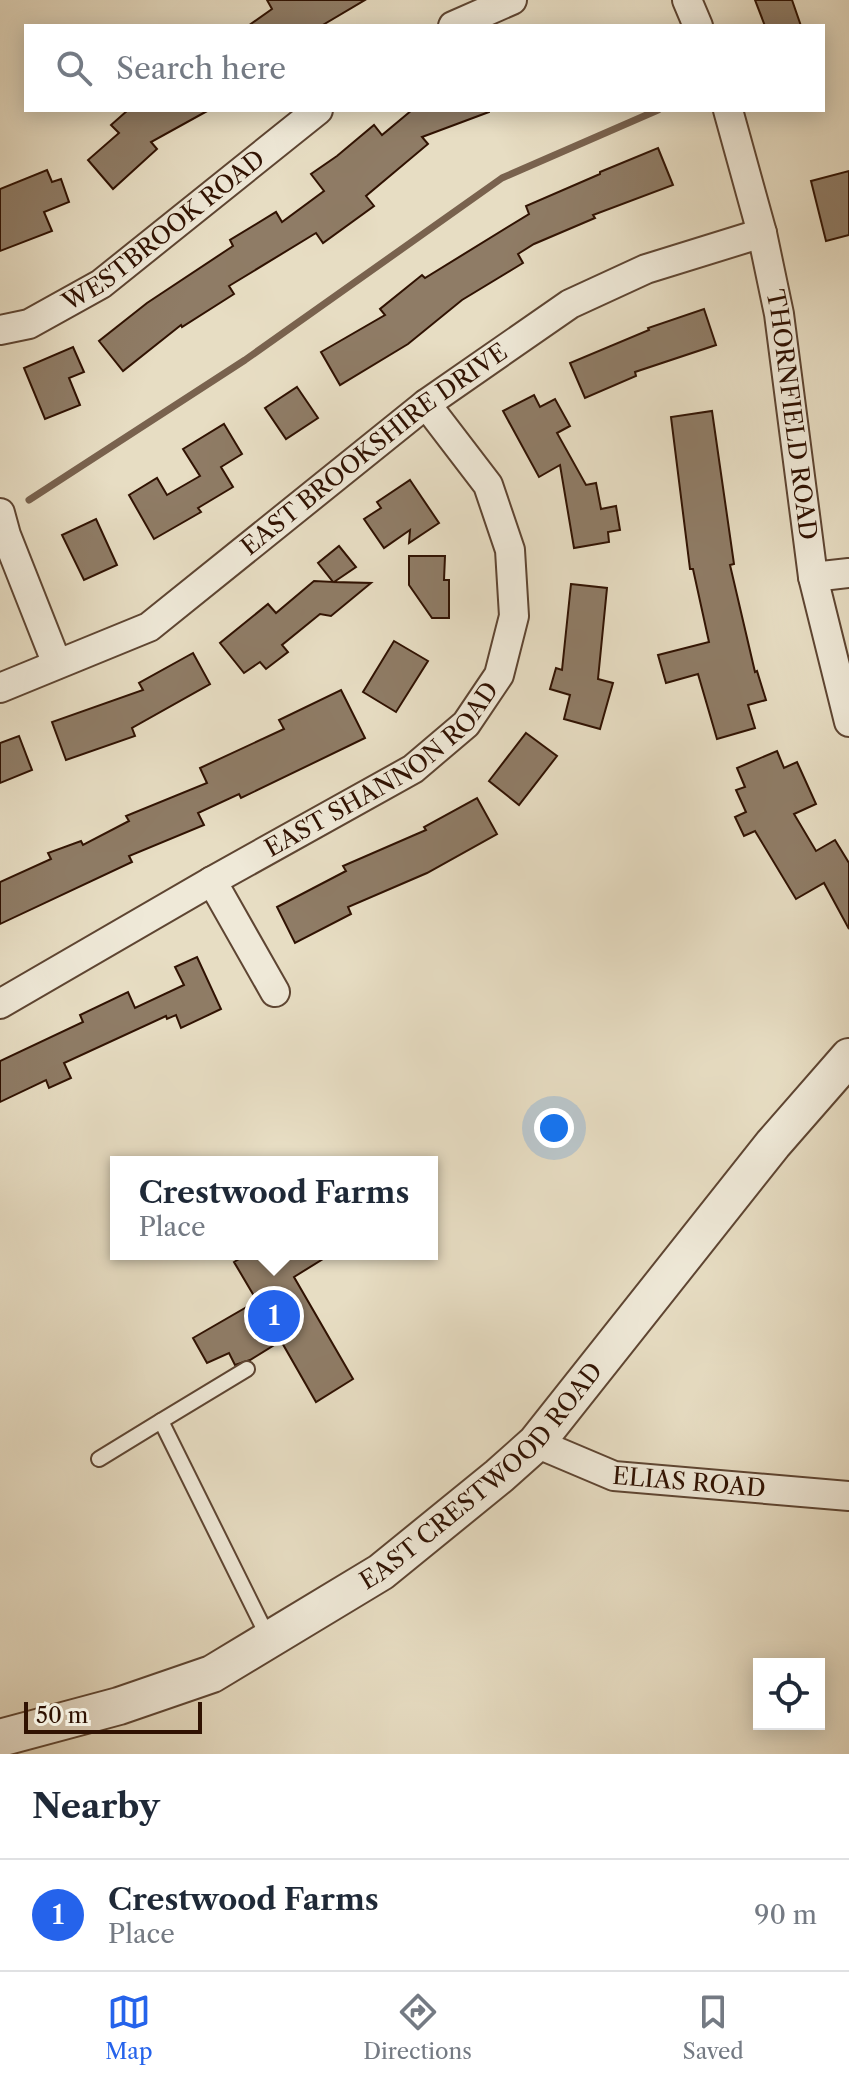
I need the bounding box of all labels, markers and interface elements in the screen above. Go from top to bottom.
search box [24,24,825,112]
icon: search [52,46,96,90]
text: Search here [116,50,286,87]
street label: WESTBROOK ROAD [57,144,270,317]
street label: THORNFIELD ROAD [760,287,823,541]
street label: EAST BROOKSHIRE DRIVE [235,337,513,561]
street label: EAST SHANNON ROAD [259,676,504,863]
your location [534,1108,574,1148]
popup [110,1156,438,1260]
text: Crestwood Farms [139,1174,409,1211]
text: Place [139,1211,205,1243]
pin: 1 [248,1286,300,1346]
street label: EAST CRESTWOOD ROAD [354,1356,608,1595]
street label: ELIAS ROAD [611,1461,767,1503]
map controls [753,1658,825,1730]
button: locate [753,1658,825,1730]
scale bar [24,1698,202,1734]
text: 50 m [36,1702,88,1729]
text: Nearby [32,1785,160,1827]
text: Crestwood Farms [108,1881,379,1918]
text: 1 [52,1899,64,1931]
text: 90 m [754,1899,817,1931]
text: Place [108,1918,175,1950]
tab: Map [105,1990,153,2065]
tab: Directions [363,1990,472,2065]
tab: Saved [683,1990,744,2065]

